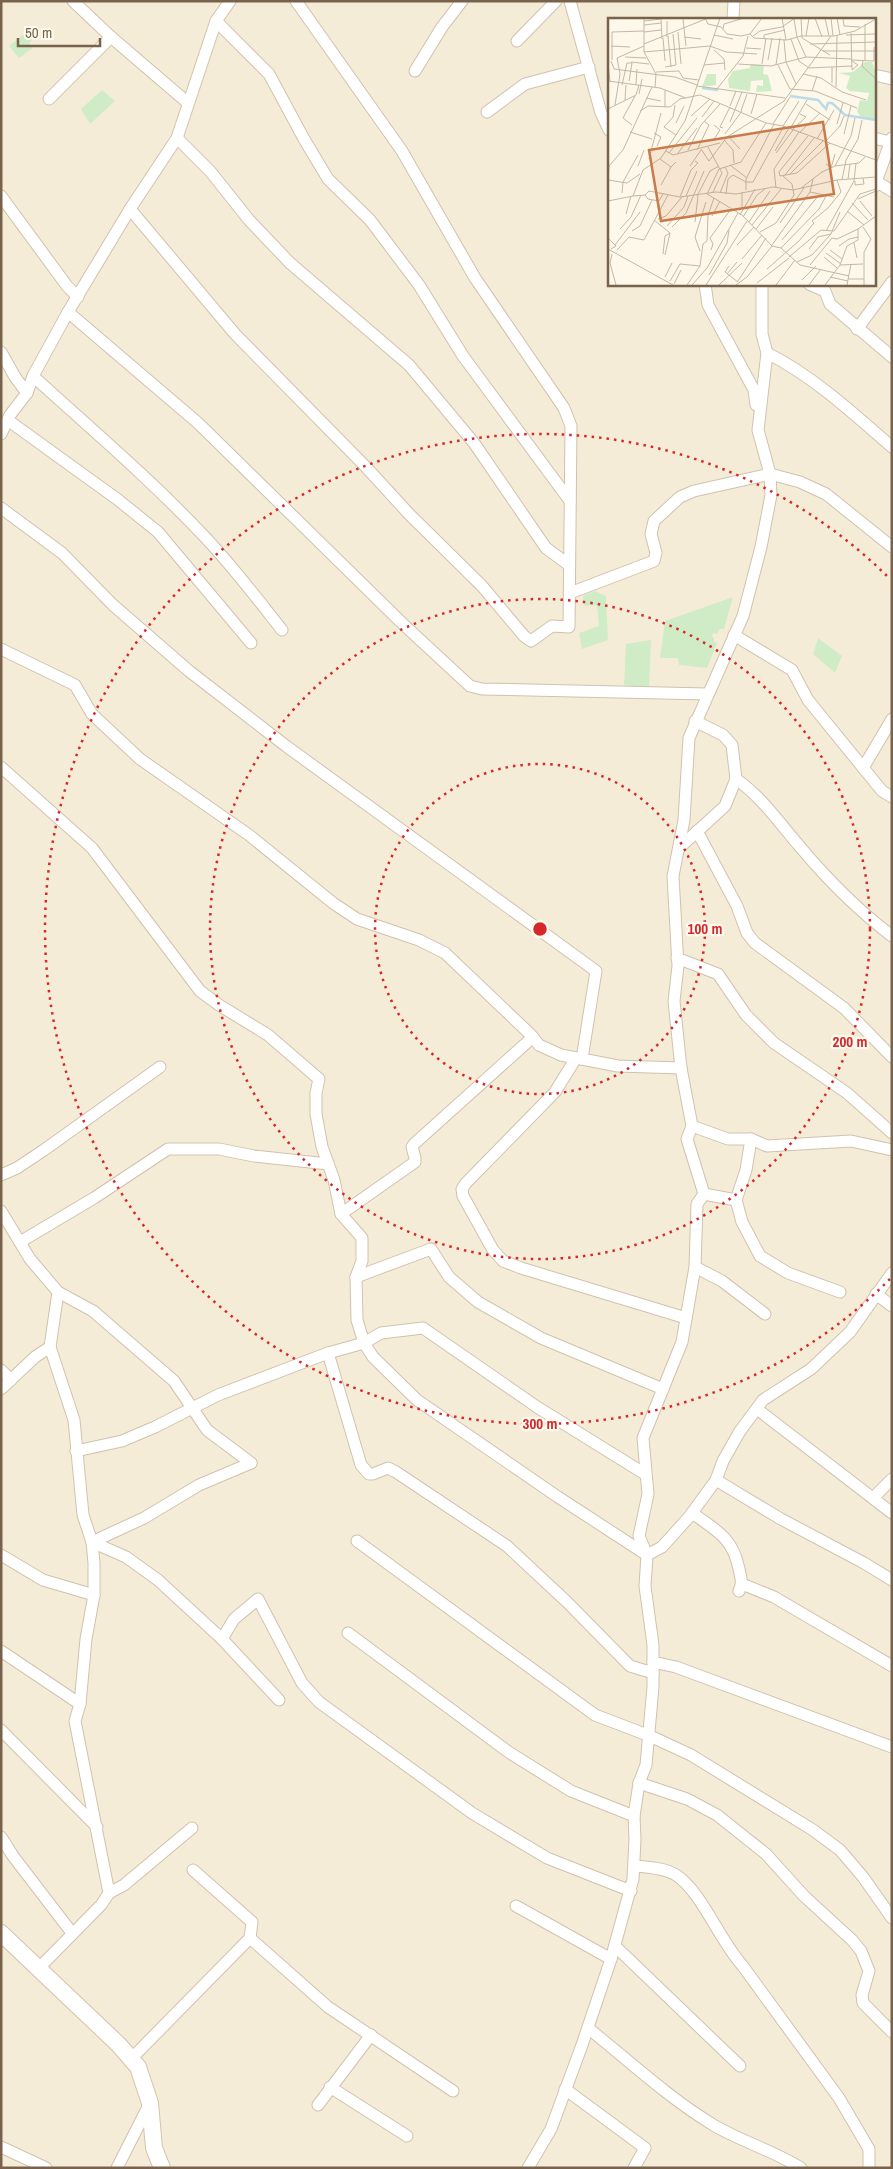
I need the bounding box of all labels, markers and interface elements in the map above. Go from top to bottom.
scale bar [18,15,100,47]
inset map [608,18,876,285]
text: 50 m [25,22,52,43]
text: 100 m [688,918,722,939]
centre of rings [531,920,549,938]
text: 200 m [833,1031,867,1052]
text: 300 m [523,1413,557,1434]

